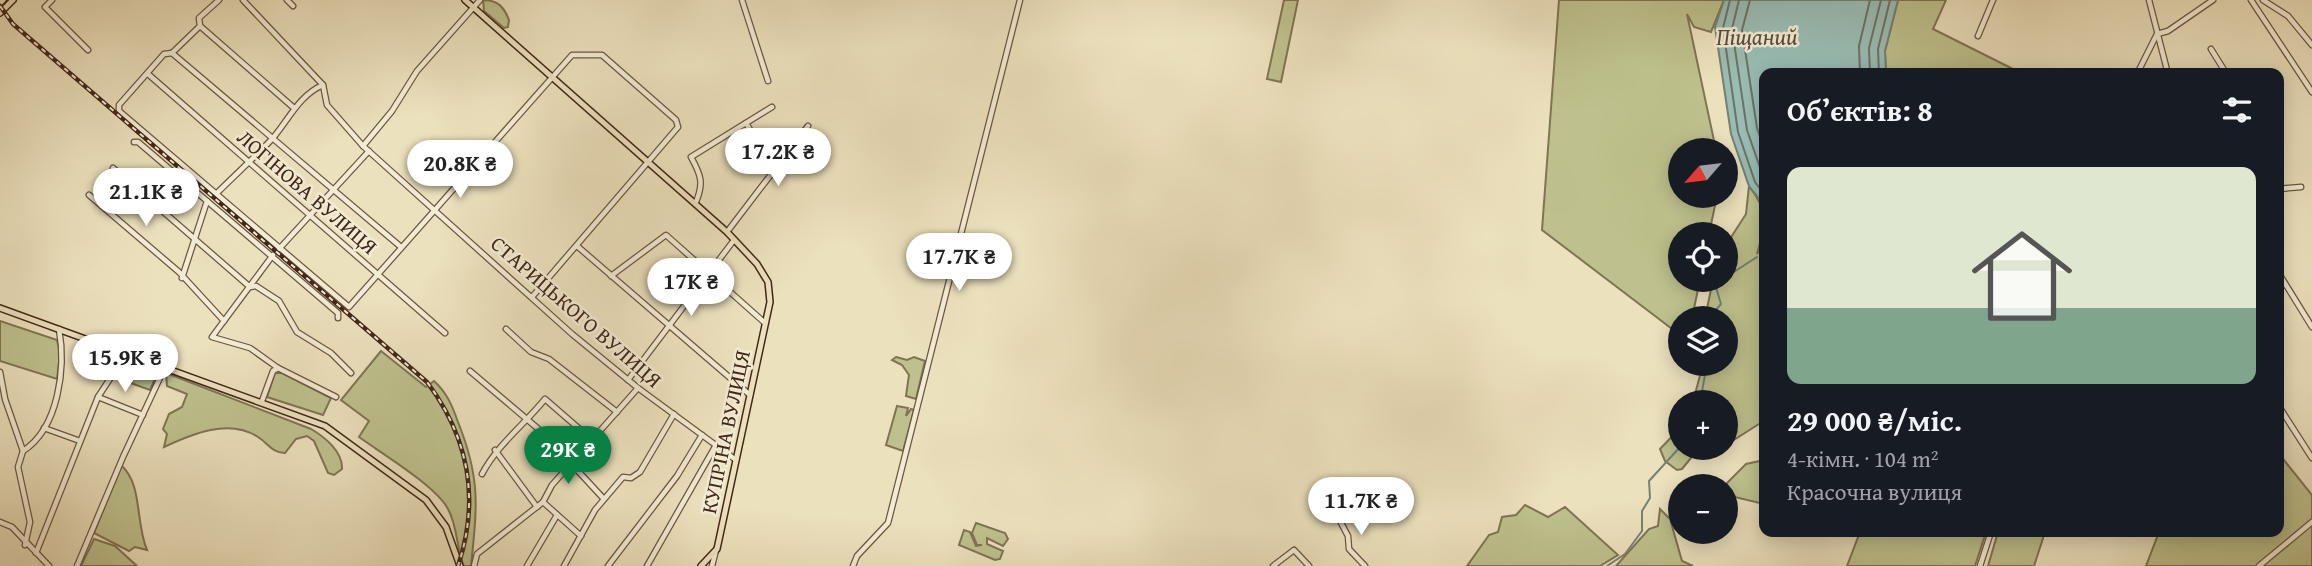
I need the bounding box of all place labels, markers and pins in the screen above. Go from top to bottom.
pin: 17.2K ₴ [713,128,843,188]
pin: 20.8K ₴ [395,140,525,200]
pin: 21.1K ₴ [81,168,211,228]
pin: 17.7K ₴ [894,233,1024,293]
pin: 17K ₴ [642,258,740,318]
pin: 15.9K ₴ [60,334,190,394]
pin: 29K ₴ [519,426,617,486]
pin: 11.7K ₴ [1296,477,1426,537]

